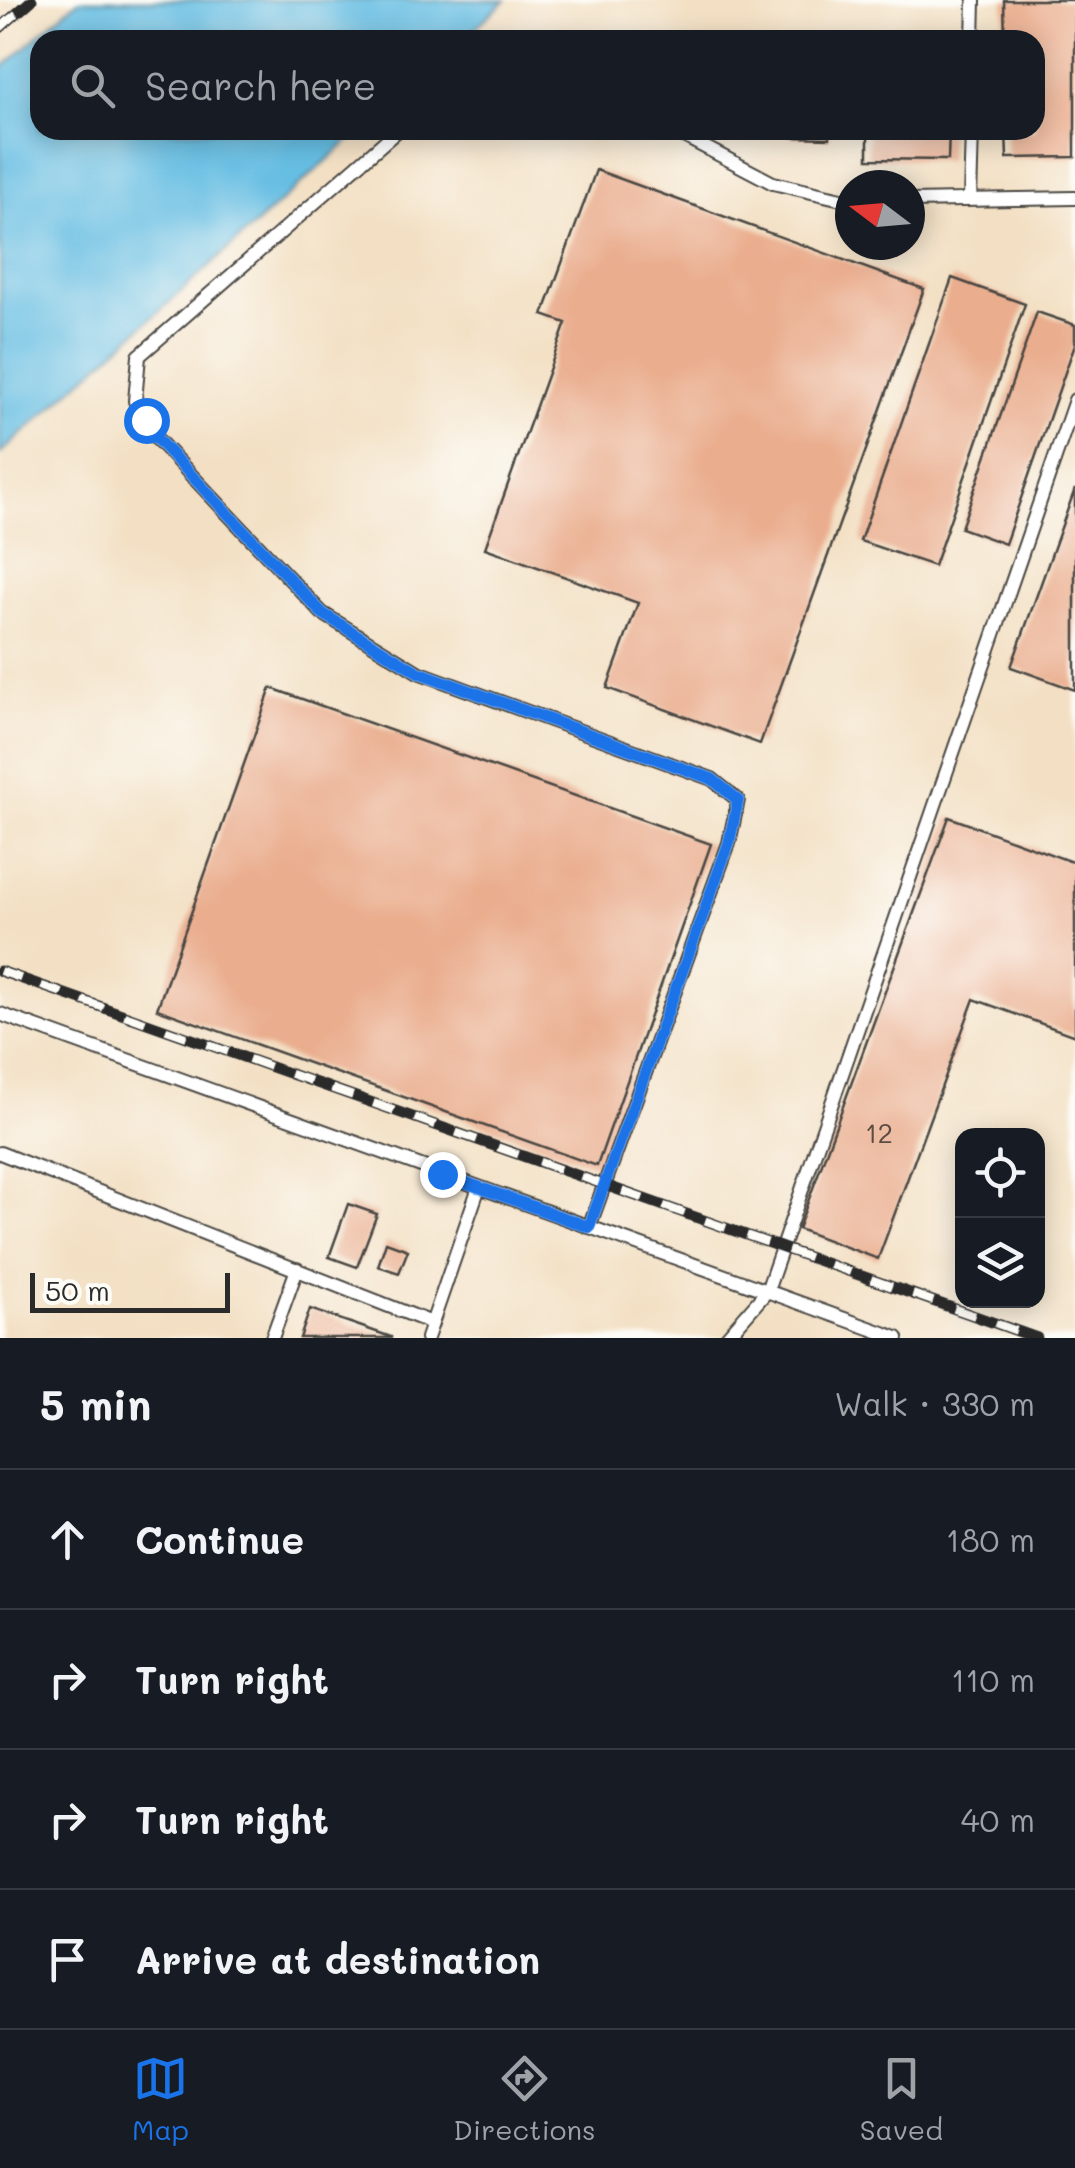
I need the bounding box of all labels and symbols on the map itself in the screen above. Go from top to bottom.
north arrow [835,170,925,260]
route start [124,398,170,444]
house number: 12 [865,1114,893,1150]
route end [420,1152,466,1198]
scale bar [30,1268,230,1312]

